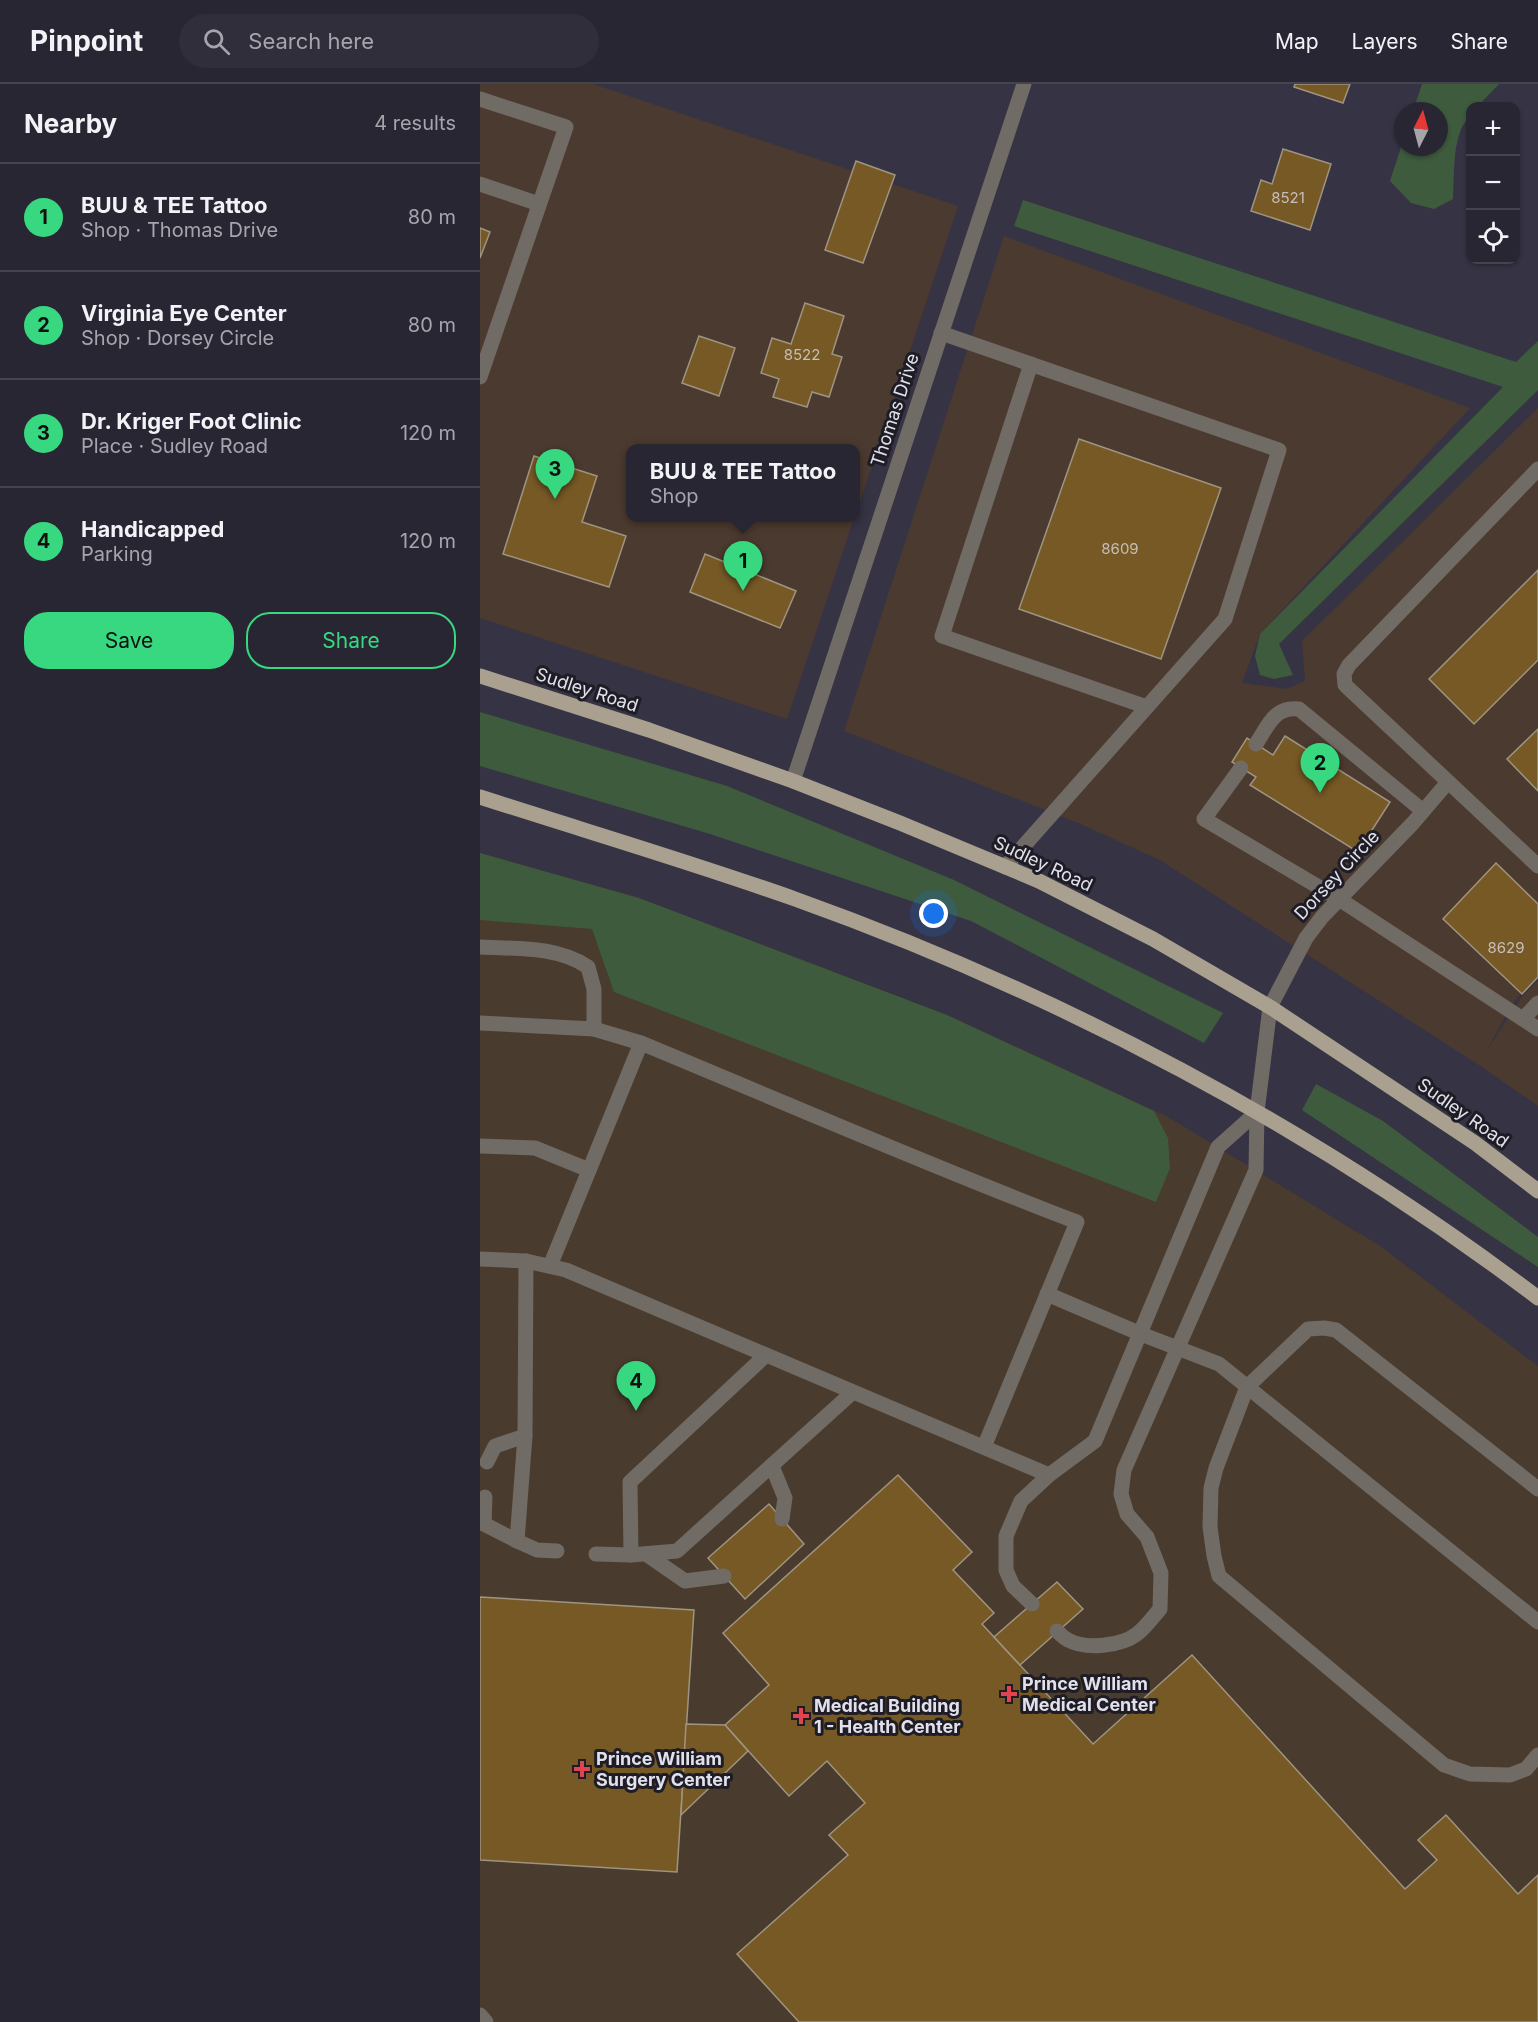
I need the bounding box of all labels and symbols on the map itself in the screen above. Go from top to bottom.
north arrow [1394,102,1448,156]
house number: 8521 [1271,188,1305,207]
house number: 8522 [784,345,820,364]
street label: Thomas Drive [866,350,923,469]
pin: 3 [536,450,574,499]
house number: 8609 [1101,539,1139,558]
pin: 1 [724,542,762,591]
street label: Sudley Road [533,663,641,716]
pin: 2 [1300,744,1340,793]
street label: Dorsey Circle [1290,826,1383,924]
street label: Sudley Road [991,832,1096,896]
your location [919,899,948,928]
house number: 8629 [1487,938,1525,957]
street label: Sudley Road [1414,1074,1513,1152]
pin: 4 [616,1362,656,1411]
place label: Prince William Medical Center [1022,1673,1156,1715]
marker: Prince William Medical Center [1000,1685,1018,1703]
place label: Medical Building 1 - Health Center [814,1695,960,1737]
marker: Medical Building 1 - Health Center [792,1707,810,1725]
place label: Prince William Surgery Center [596,1748,730,1790]
marker: Prince William Surgery Center [573,1760,591,1778]

